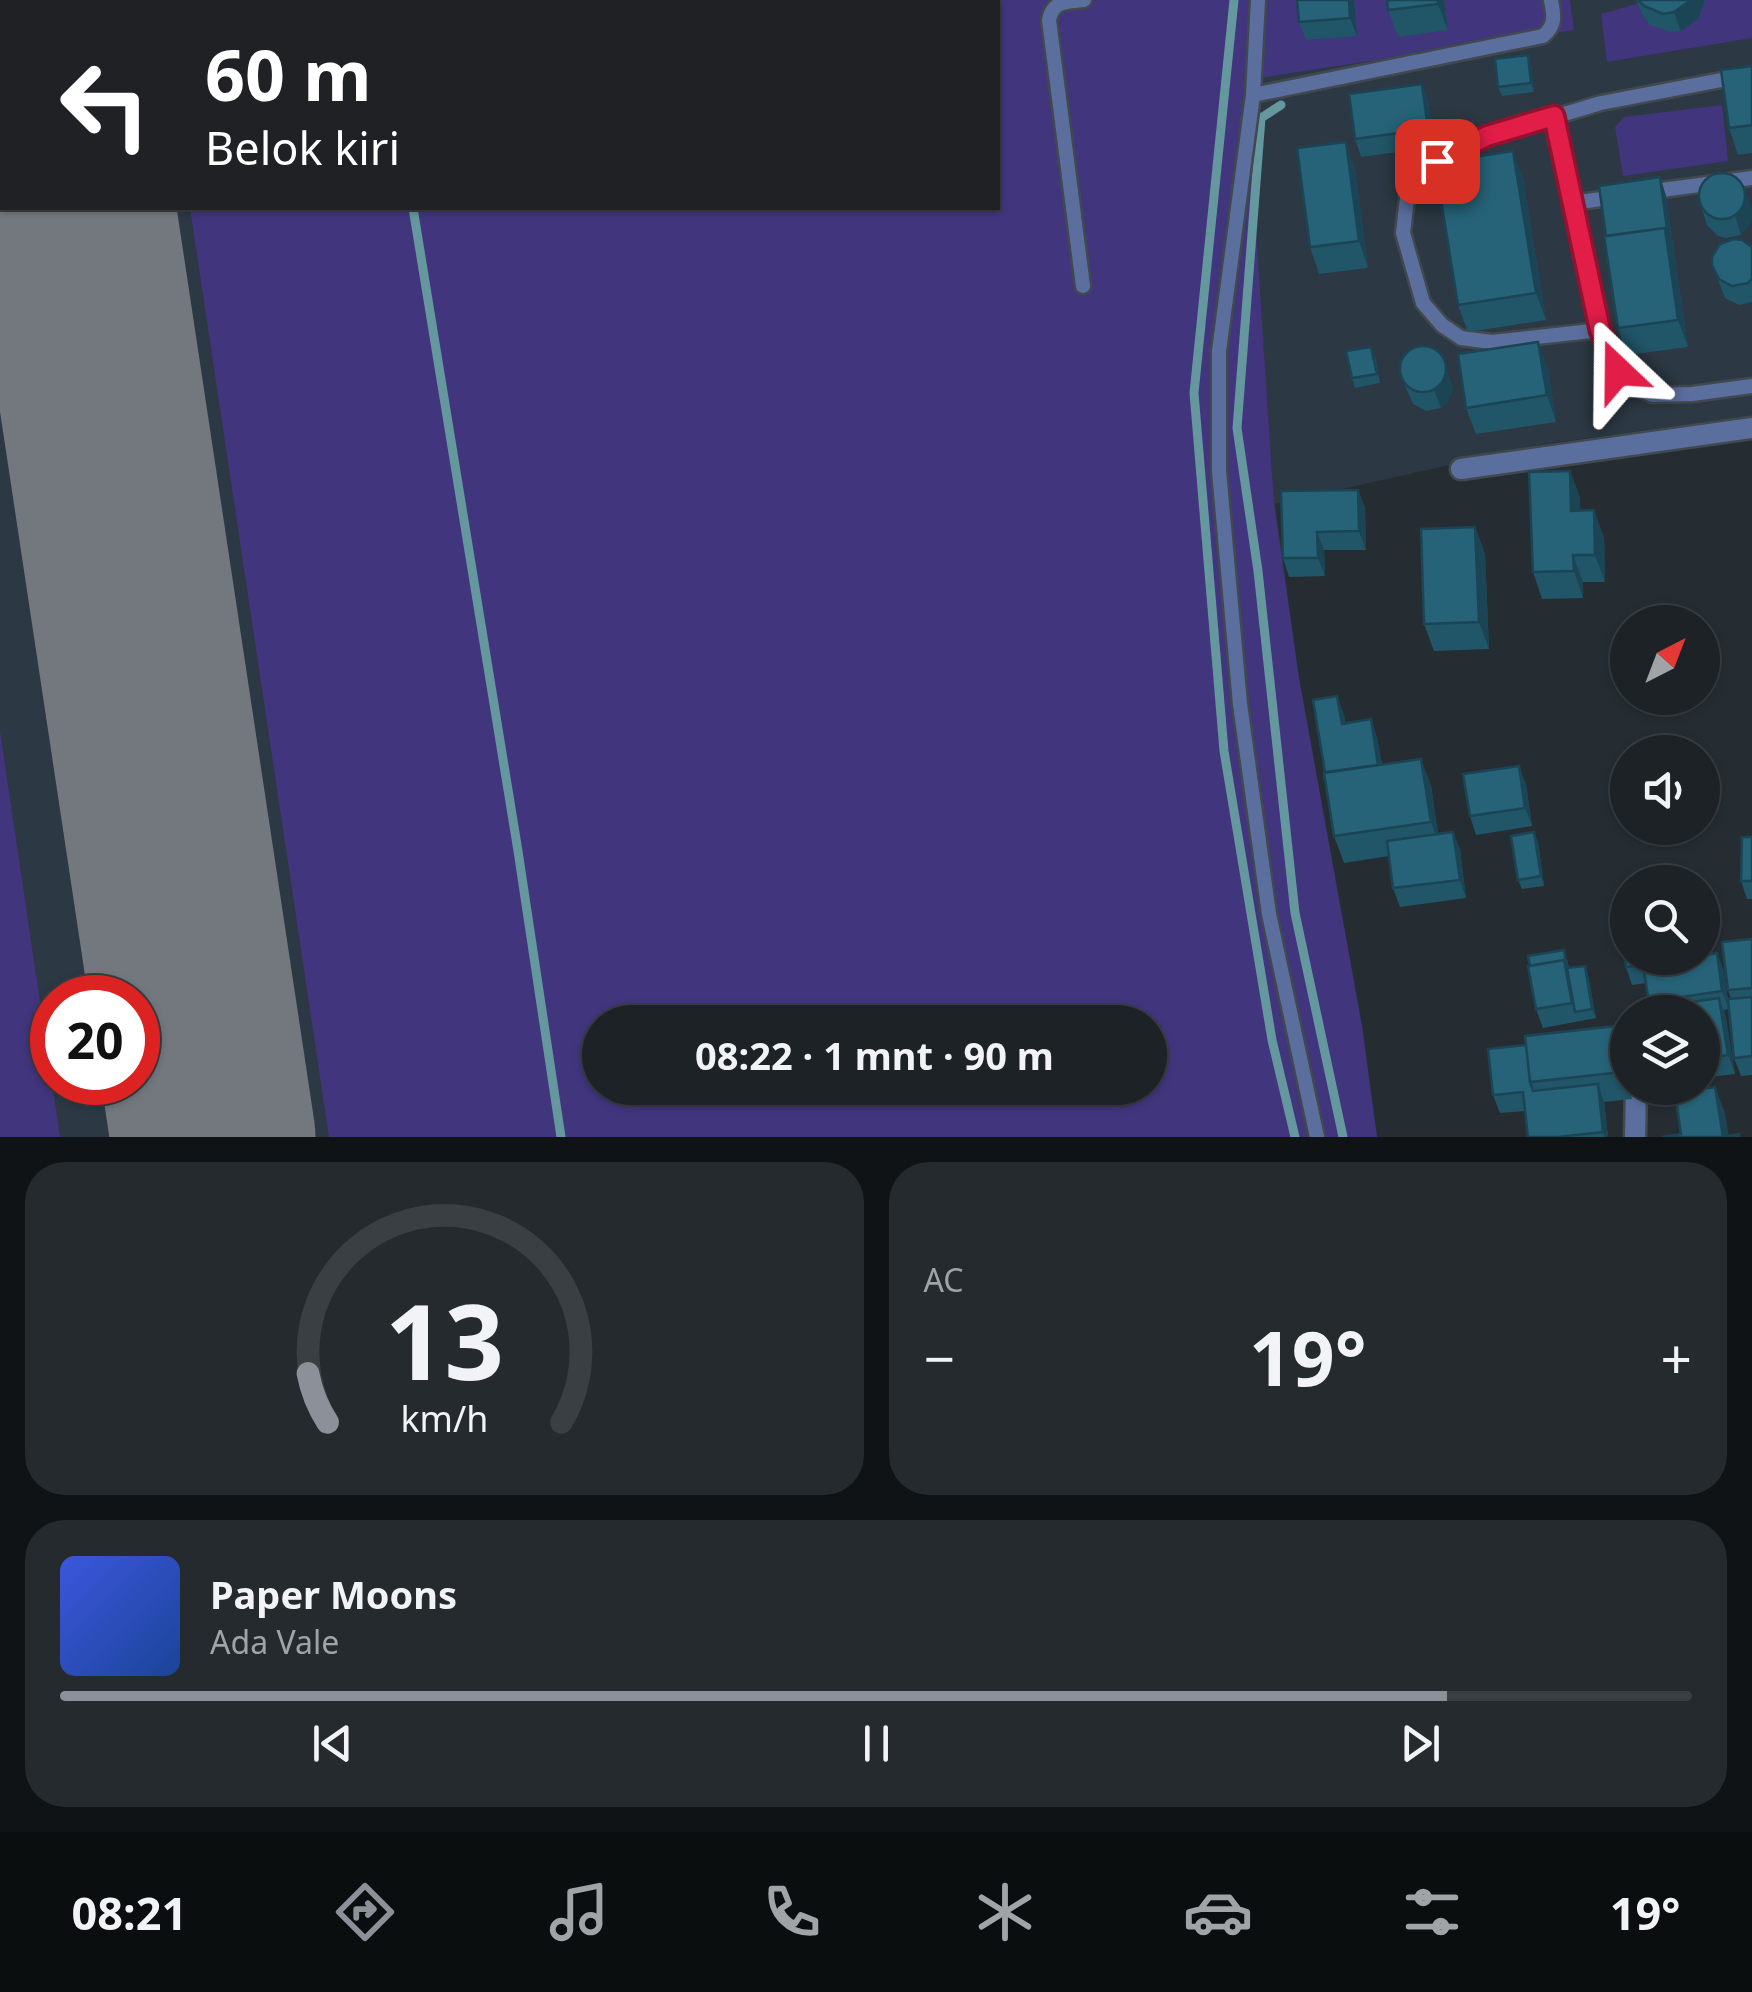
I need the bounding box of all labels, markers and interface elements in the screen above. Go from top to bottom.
text: 60 m [205,26,372,122]
icon: left [40,40,170,170]
text: Belok kiri [205,117,400,178]
pin [1395,119,1480,204]
icon: arrive [1410,134,1465,189]
position arrow [1566,319,1670,423]
north arrow [1610,605,1720,715]
map controls [1610,605,1720,1105]
button: sound [1610,735,1720,845]
button: search [1610,865,1720,975]
speed limit sign: 20 [30,975,160,1105]
button: layers [1610,995,1720,1105]
text: 08:22 · 1 mnt · 90 m [695,1029,1054,1081]
text: AC [924,1258,964,1301]
text: 13 [385,1269,504,1410]
text: 19° [1249,1306,1367,1408]
text: − [924,1320,955,1395]
text: + [1661,1320,1692,1395]
text: km/h [400,1394,488,1442]
text: Paper Moons [210,1568,457,1620]
text: Ada Vale [210,1620,339,1663]
icon: previous [305,1716,360,1771]
icon: pause [849,1716,904,1771]
icon: next [1393,1716,1448,1771]
icon: directions [330,1877,400,1947]
icon: music [544,1877,614,1947]
icon: phone [757,1877,827,1947]
icon: climate [970,1877,1040,1947]
icon: car [1183,1877,1253,1947]
icon: filters [1397,1877,1467,1947]
text: 08:21 [72,1882,187,1943]
text: 19° [1610,1882,1680,1943]

